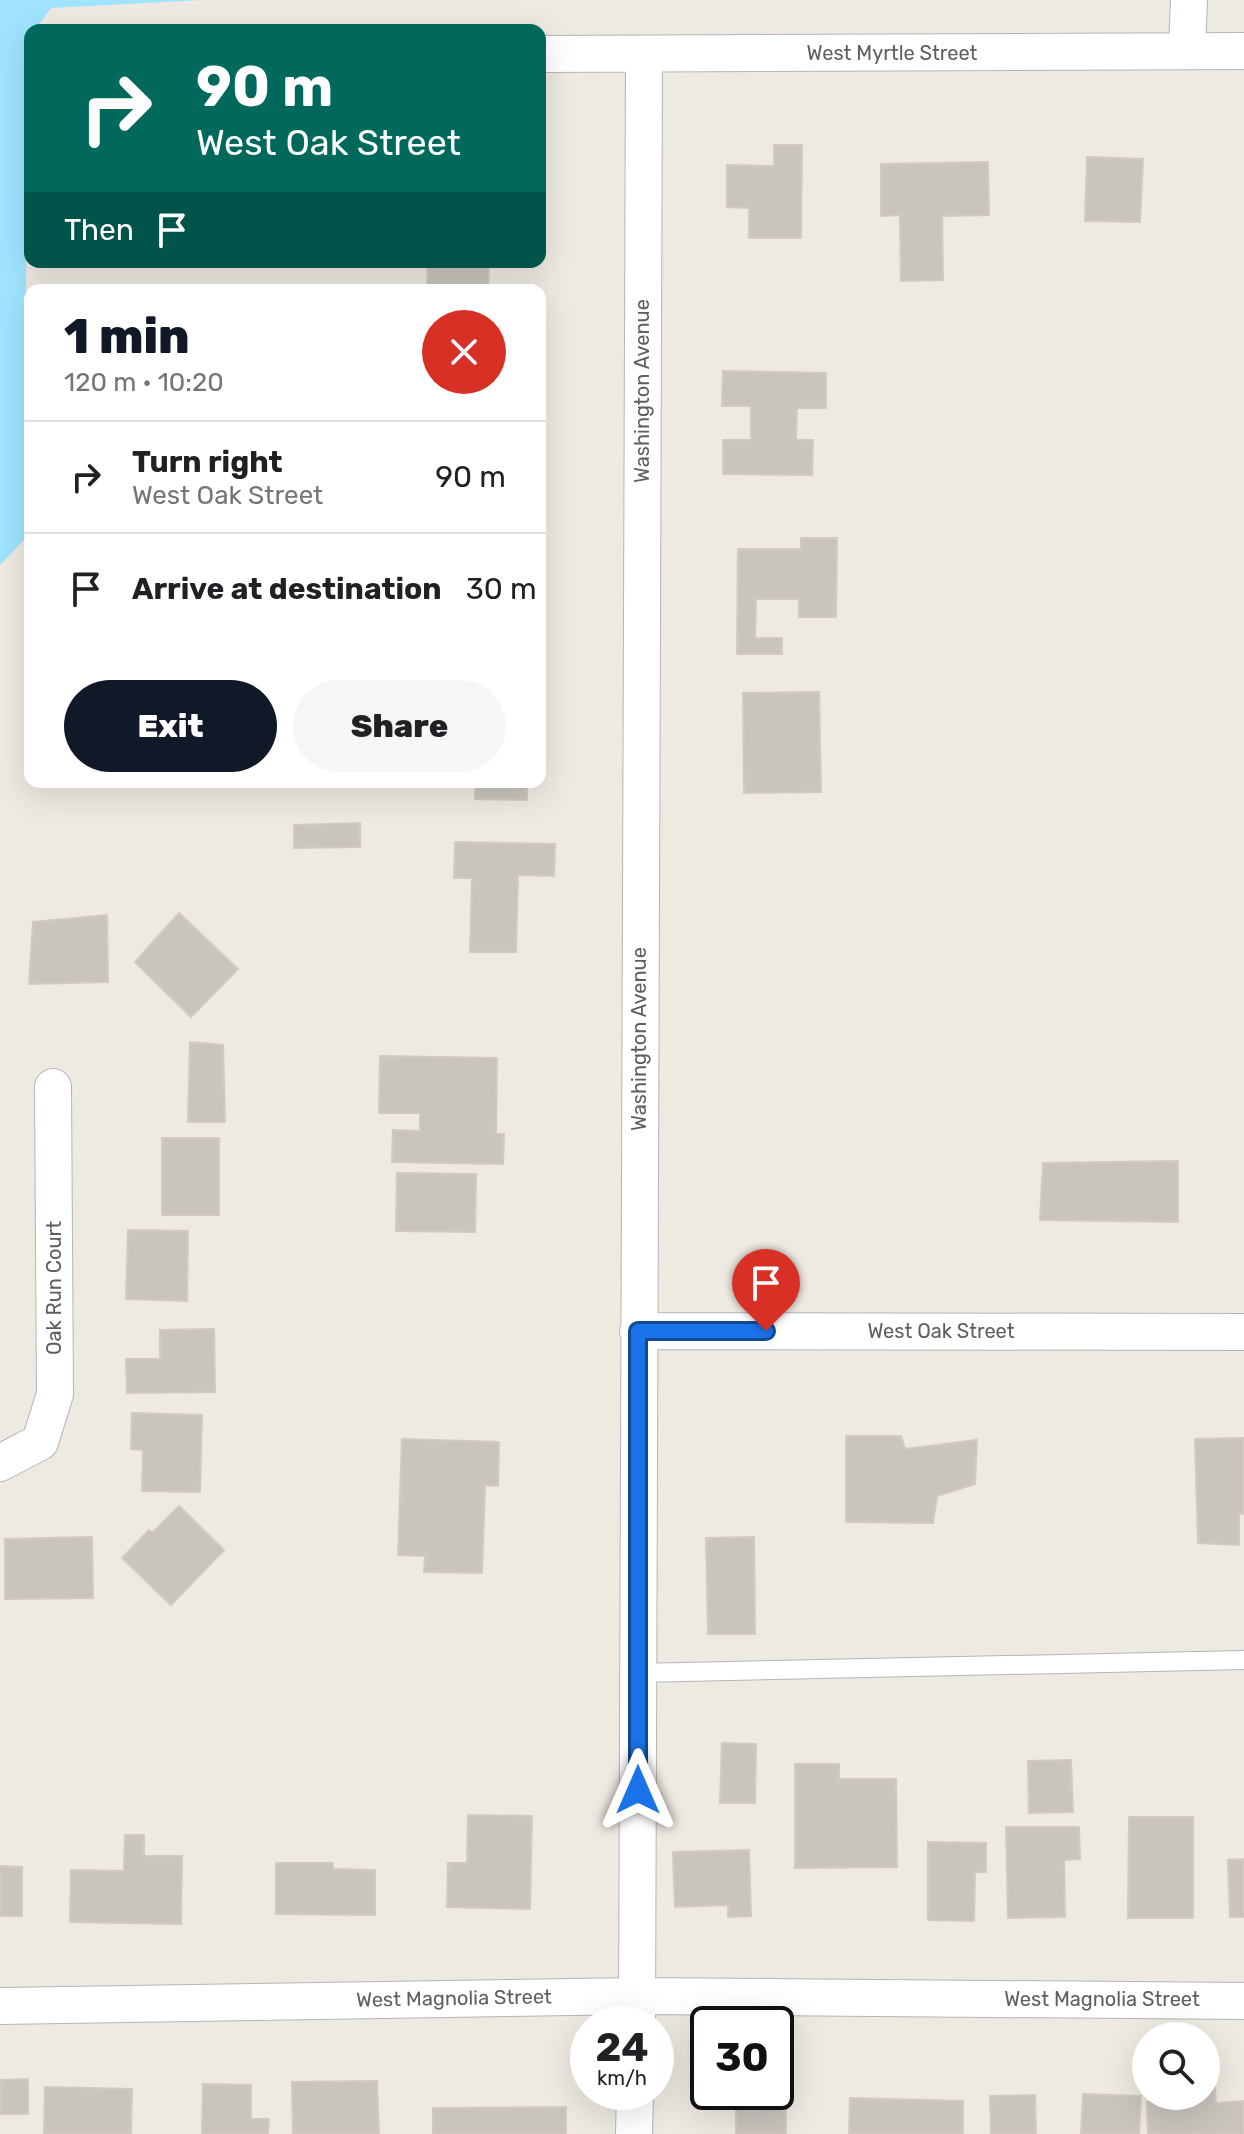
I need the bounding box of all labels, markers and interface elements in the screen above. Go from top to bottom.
street label: West Myrtle Street [807,41,978,65]
text: 90 m [196,54,333,120]
icon: right [64,56,168,160]
text: West Oak Street [196,121,461,164]
icon: arrive [150,208,194,252]
text: Then [64,212,134,248]
street label: Washington Avenue [630,299,654,483]
text: 1 min [64,308,190,365]
button: close [422,310,506,394]
text: 120 m · 10:20 [64,367,224,398]
text: Turn right [132,444,283,480]
icon: right [64,455,108,499]
text: 90 m [435,459,506,495]
text: West Oak Street [132,480,323,511]
icon: arrive [64,567,108,611]
text: Arrive at destination [132,571,442,607]
text: 30 m [466,571,537,607]
button: Exit [64,680,277,772]
button: Share [293,680,506,772]
street label: Washington Avenue [627,947,651,1131]
street label: Oak Run Court [42,1221,66,1355]
pin [732,1249,800,1331]
icon: arrive [744,1261,788,1305]
street label: West Oak Street [867,1319,1015,1343]
position arrow [596,1748,680,1832]
street label: West Magnolia Street [356,1984,552,2012]
street label: West Magnolia Street [1004,1987,1200,2011]
speed limit sign: 30 [690,2006,794,2110]
map controls [1132,2022,1220,2110]
button: search [1132,2022,1220,2110]
text: 24 [595,2024,649,2071]
text: km/h [597,2066,647,2090]

